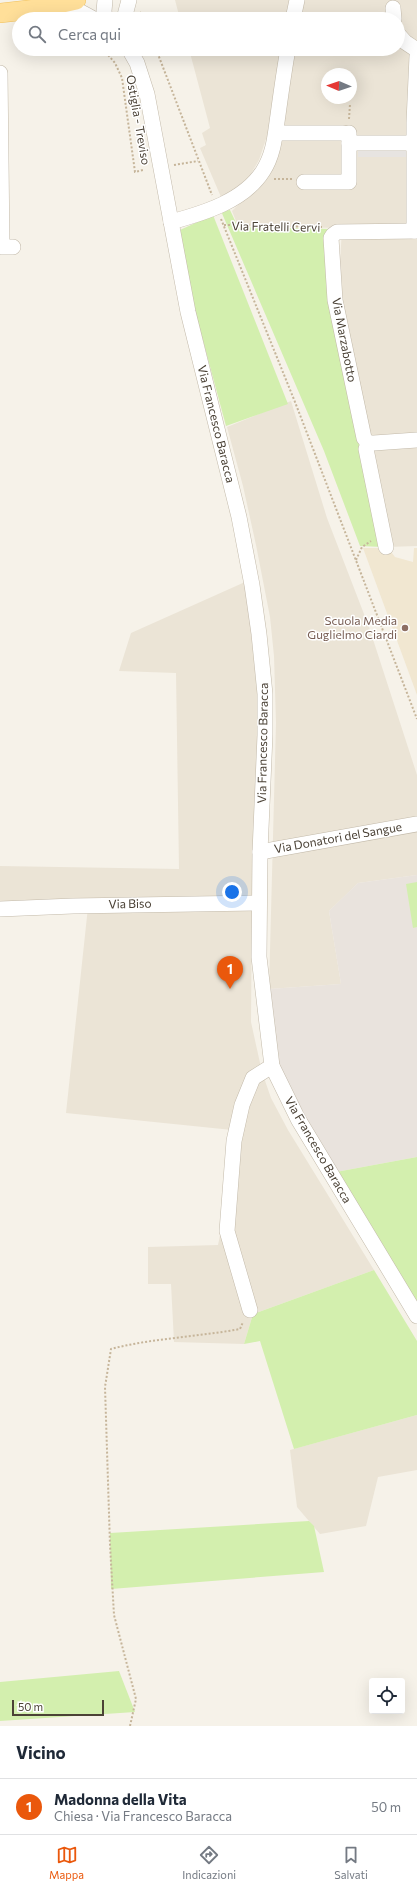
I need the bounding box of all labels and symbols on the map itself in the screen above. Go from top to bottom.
north arrow [321,68,357,104]
street label: Ostiglia - Treviso [124,74,154,166]
street label: Via Fratelli Cervi [232,218,321,234]
street label: Via Marzabotto [330,296,360,383]
street label: Via Francesco Baracca [196,364,238,484]
place label: Scuola Media Guglielmo Ciardi [307,613,397,641]
marker: Scuola Media Guglielmo Ciardi [400,623,410,633]
street label: Via Francesco Baracca [254,683,270,803]
street label: Via Donatori del Sangue [273,819,403,855]
your location [222,882,242,902]
street label: Via Biso [108,896,152,910]
pin: 1 [217,956,243,989]
street label: Via Francesco Baracca [283,1094,355,1205]
scale bar [12,1698,104,1717]

